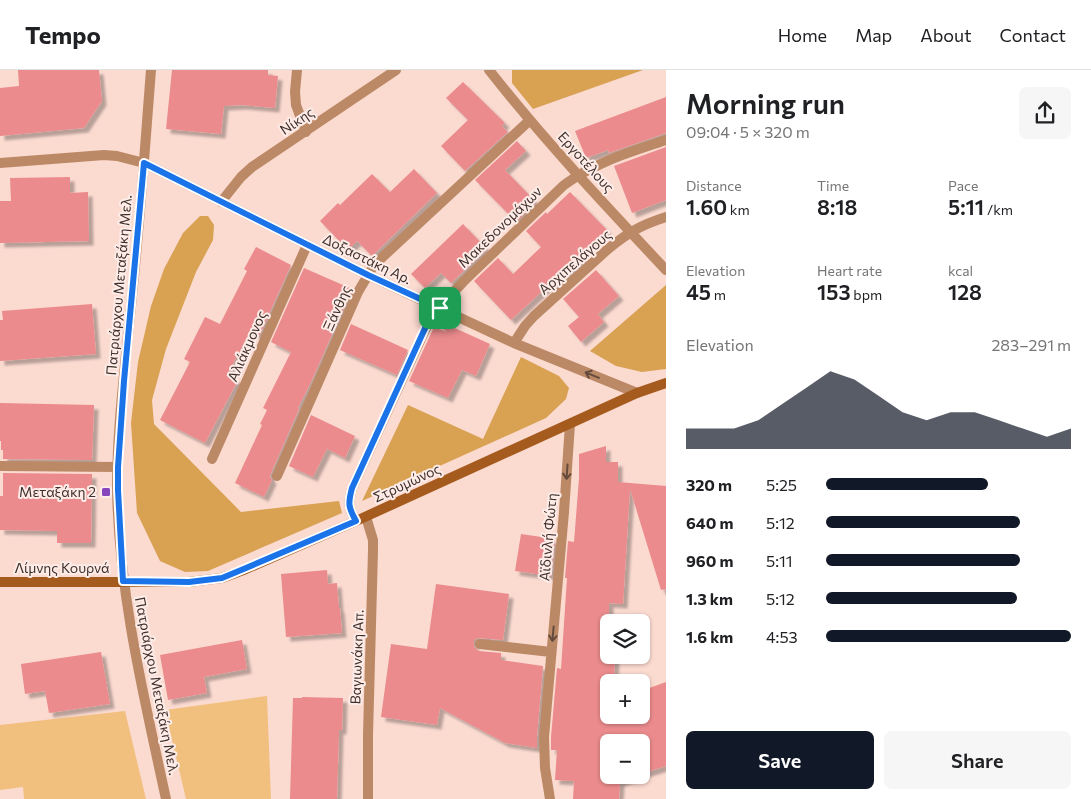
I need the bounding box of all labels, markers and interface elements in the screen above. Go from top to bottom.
text: Tempo [25,20,101,49]
text: Home [778,24,827,46]
text: Map [855,24,892,46]
text: About [920,24,972,46]
text: Contact [1000,24,1066,46]
text: Morning run [686,86,845,120]
button: share [1019,87,1071,139]
street label: Νίκης [276,103,317,138]
text: 09:04 · 5 × 320 m [686,122,810,141]
street label: Εργοτέλους [555,128,618,195]
text: Distance [686,177,742,194]
text: Time [817,177,849,194]
text: Pace [948,177,978,194]
street label: Μακεδονομάχων [454,182,545,271]
street label: Πατριάρχου Μεταξάκη Μελ. [102,194,135,376]
text: 1.60 [686,194,727,219]
text: 8:18 [817,194,858,219]
text: 5:11 [948,194,984,219]
text: km [727,201,750,218]
text: /km [984,201,1013,218]
street label: Αρχιπελάγους [535,225,614,298]
street label: Δοξαστάκη Αρ. [320,230,414,287]
text: Elevation [686,262,745,279]
text: Heart rate [817,262,882,279]
text: kcal [948,262,973,279]
text: 45 [686,279,711,304]
text: 153 [817,279,851,304]
text: 128 [948,279,982,304]
street label: Ξάνθης [319,282,354,333]
text: m [711,286,726,303]
text: bpm [851,286,882,303]
pin [419,287,461,329]
icon: arrive [426,294,454,322]
street label: Αλιάκμονος [223,308,270,384]
text: Elevation [686,335,754,354]
text: 283–291 m [992,335,1071,354]
one-way arrow [585,370,600,379]
street label: Στρυμώνος [370,460,443,506]
one-way arrow [562,464,572,480]
text: 320 m [686,475,732,494]
text: 5:25 [766,475,797,494]
place label: Μεταξάκη 2 [19,483,96,500]
marker: Μεταξάκη 2 [100,486,112,498]
street label: Αϊδινλή Φώτη [535,492,560,582]
text: 640 m [686,513,733,532]
text: 5:12 [766,513,795,532]
text: 960 m [686,551,733,570]
text: 5:11 [766,551,793,570]
street label: Λίμνης Κουρνά [14,559,110,576]
text: 1.3 km [686,589,733,608]
text: 5:12 [766,589,795,608]
street label: Πατριάρχου Μεταξάκη Μελ. [132,595,183,776]
street label: Βαγιωνάκη Απ. [346,609,367,705]
map controls [600,614,650,784]
button: layers [600,614,650,664]
one-way arrow [548,626,558,642]
text: 1.6 km [686,627,733,646]
text: 4:53 [766,627,798,646]
button: + [600,674,650,724]
button: Save [686,731,874,789]
button: Share [884,731,1071,789]
button: − [600,734,650,784]

